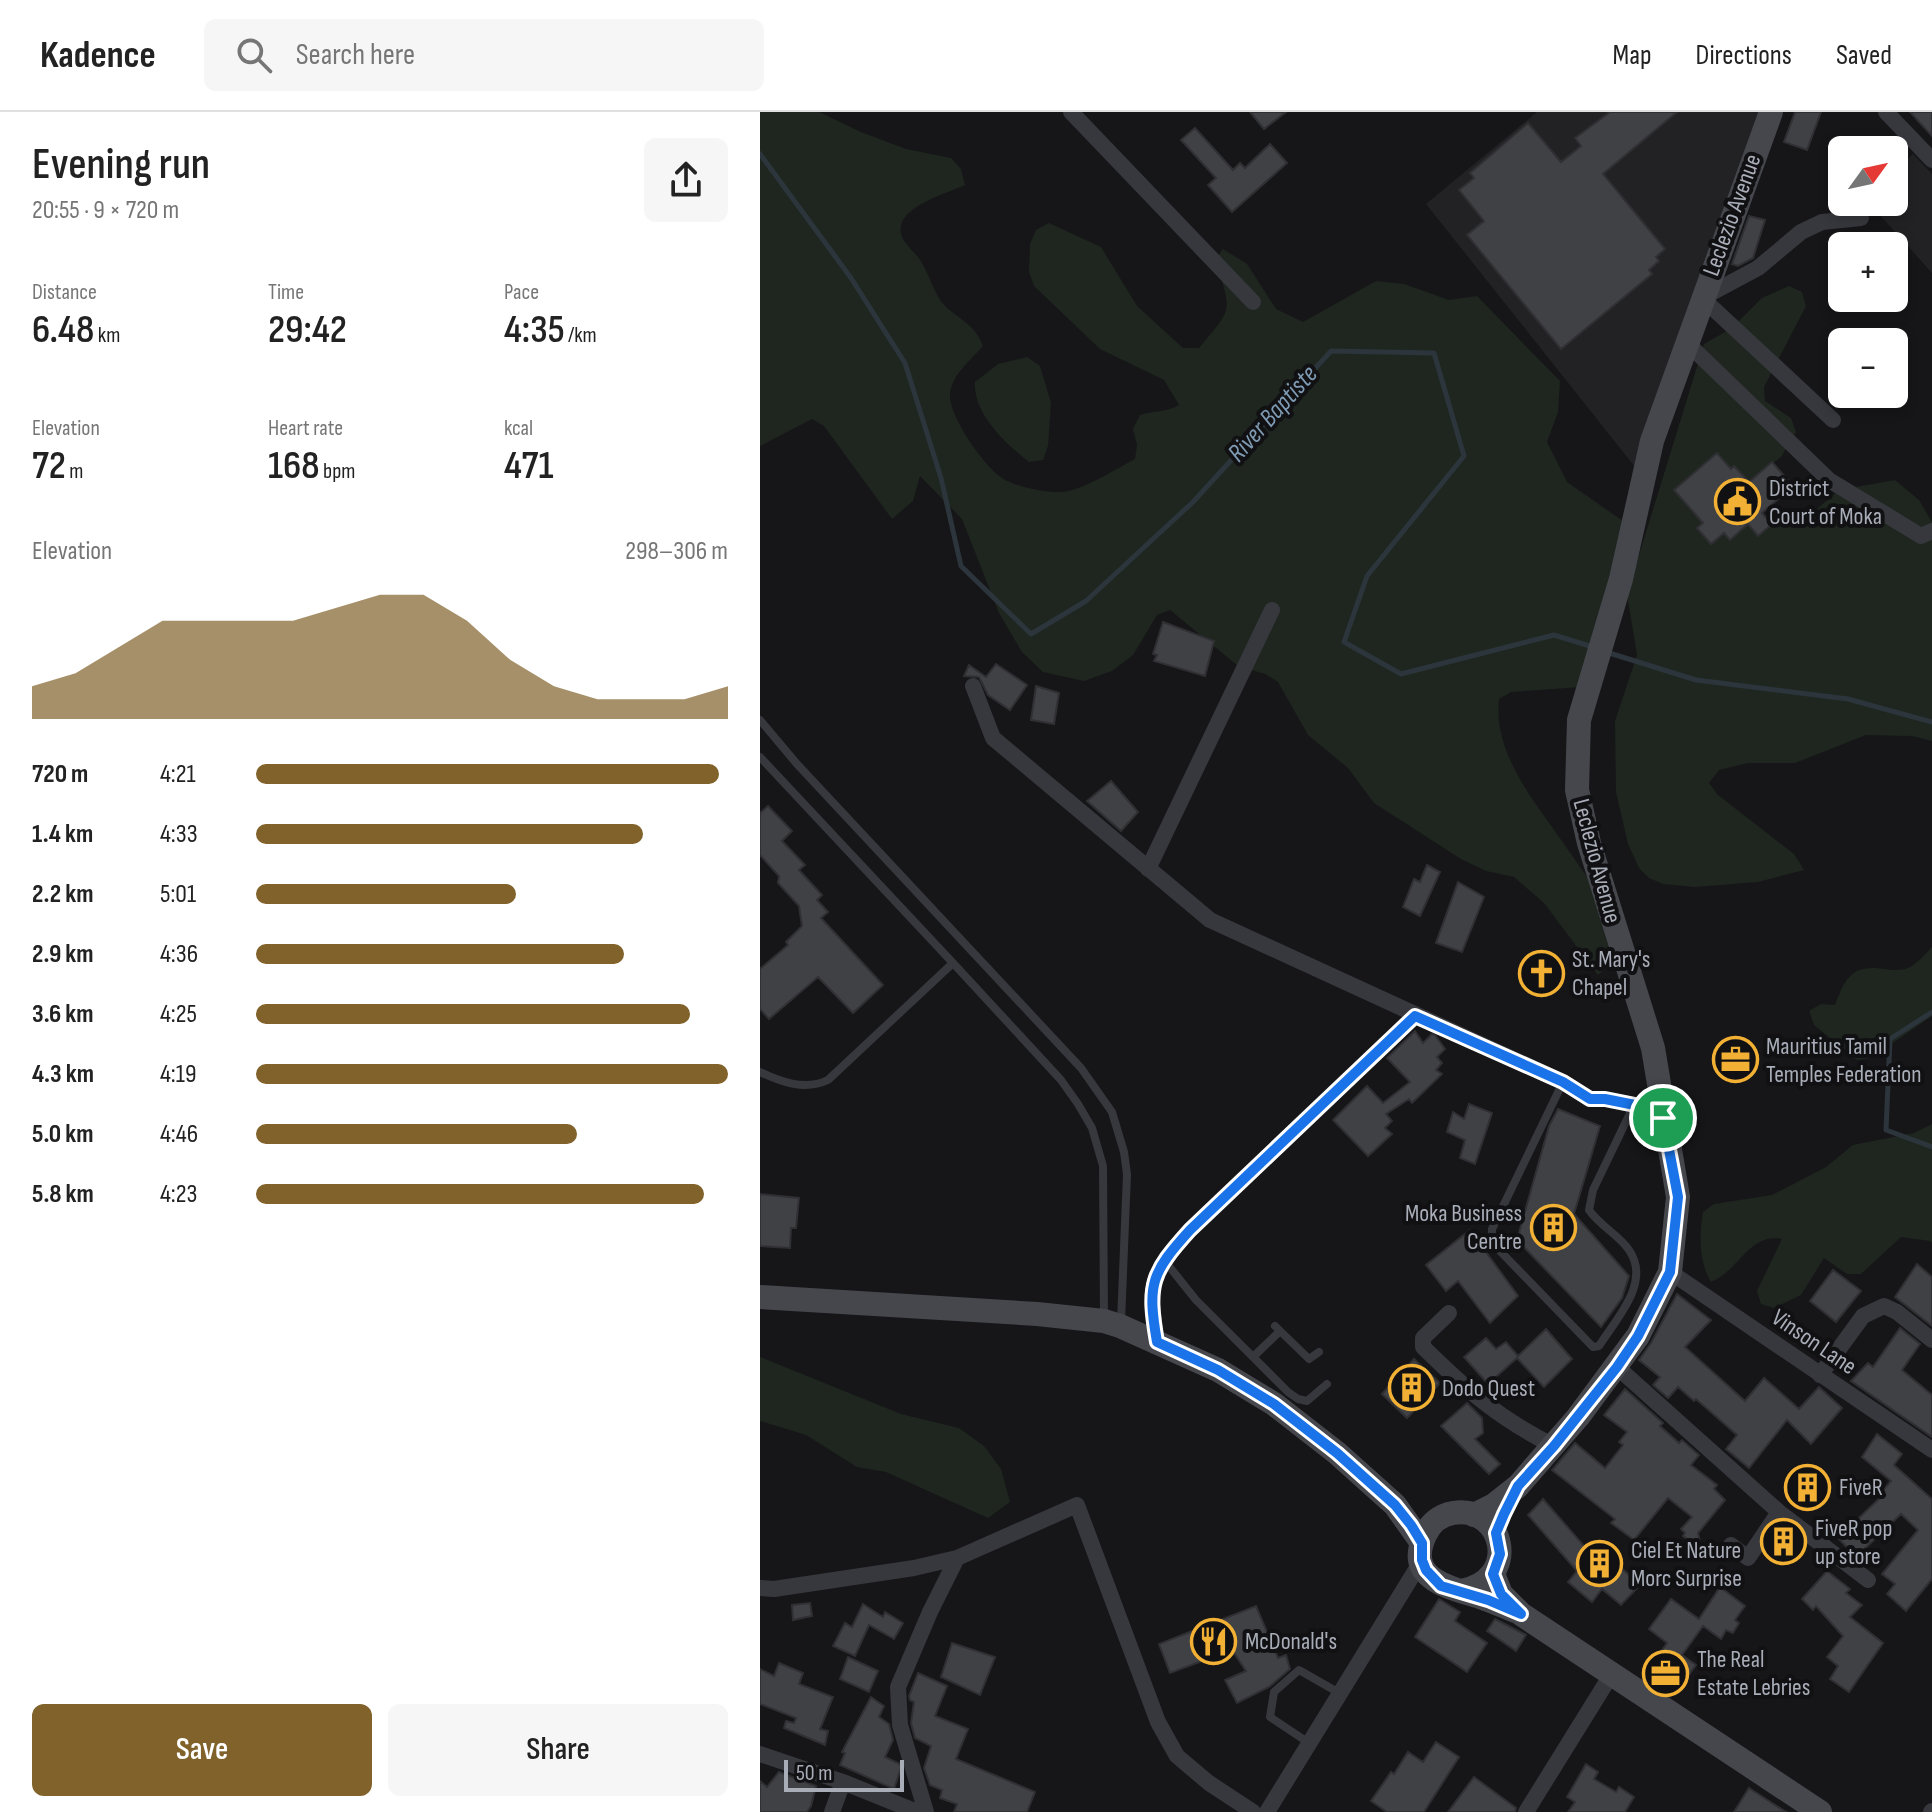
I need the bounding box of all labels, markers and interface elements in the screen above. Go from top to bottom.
search box [204,19,764,91]
text: Kadence [40,33,156,78]
icon: search [232,33,276,77]
text: Search here [296,37,415,73]
text: Map [1613,39,1652,72]
text: Directions [1696,39,1792,72]
text: Saved [1836,39,1892,72]
north arrow [1828,136,1908,216]
map controls [1828,136,1908,408]
text: Evening run [32,138,210,191]
button: share [644,138,728,222]
street label: Leclezio Avenue [1697,150,1767,280]
text: 20:55 · 9 × 720 m [32,195,179,226]
button: + [1828,232,1908,312]
text: Distance [32,279,97,306]
text: Time [268,279,304,306]
text: Pace [504,279,539,306]
text: 6.48 [32,306,94,354]
text: 29:42 [268,306,347,354]
text: 4:35 [504,306,565,354]
text: km [94,322,120,349]
text: /km [565,322,597,349]
button: − [1828,328,1908,408]
water label: River Baptiste [1222,359,1324,469]
text: Elevation [32,415,100,442]
text: Heart rate [268,415,343,442]
text: kcal [504,415,533,442]
text: 72 [32,442,66,490]
text: 168 [268,442,320,490]
text: 471 [504,442,553,490]
text: m [66,458,83,485]
text: bpm [320,458,355,485]
place label: District Court of Moka [1769,474,1882,531]
public building icon: District Court of Moka [1714,478,1762,526]
text: Elevation [32,536,112,567]
text: 298–306 m [625,536,728,567]
text: 720 m [32,759,88,790]
text: 4:21 [160,759,196,790]
street label: Leclezio Avenue [1566,796,1628,926]
text: 1.4 km [32,819,93,850]
text: 4:33 [160,819,198,850]
text: 2.2 km [32,879,94,910]
text: 5:01 [160,879,196,910]
text: 2.9 km [32,939,94,970]
text: 4:36 [160,939,198,970]
place label: St. Mary's Chapel [1572,945,1650,1002]
church icon: St. Mary's Chapel [1517,949,1565,997]
text: 3.6 km [32,999,94,1030]
text: 4:25 [160,999,197,1030]
place label: Mauritius Tamil Temples Federation [1766,1032,1922,1089]
office icon: Mauritius Tamil Temples Federation [1711,1036,1759,1084]
text: 4.3 km [32,1059,94,1090]
text: 4:19 [160,1059,196,1090]
pin [1629,1084,1697,1152]
icon: arrive [1641,1096,1685,1140]
text: 5.0 km [32,1119,93,1150]
text: 4:46 [160,1119,198,1150]
text: 5.8 km [32,1179,94,1210]
text: 4:23 [160,1179,197,1210]
place label: Moka Business Centre [1405,1199,1522,1256]
building icon: Moka Business Centre [1529,1203,1577,1251]
street label: Vinson Lane [1766,1303,1862,1381]
building icon: Dodo Quest [1387,1364,1435,1412]
place label: Dodo Quest [1442,1374,1535,1403]
building icon: FiveR [1784,1463,1832,1511]
place label: FiveR [1839,1473,1883,1502]
place label: FiveR pop up store [1815,1514,1892,1571]
building icon: FiveR pop up store [1760,1518,1808,1566]
place label: Ciel Et Nature Morc Surprise [1631,1536,1742,1593]
building icon: Ciel Et Nature Morc Surprise [1576,1540,1624,1588]
restaurant icon: McDonald's [1190,1617,1238,1665]
place label: McDonald's [1245,1627,1337,1656]
place label: The Real Estate Lebries [1697,1645,1810,1702]
office icon: The Real Estate Lebries [1642,1649,1690,1697]
button: Save [32,1704,372,1796]
button: Share [388,1704,728,1796]
scale bar [784,1756,904,1792]
text: 50 m [796,1760,832,1787]

